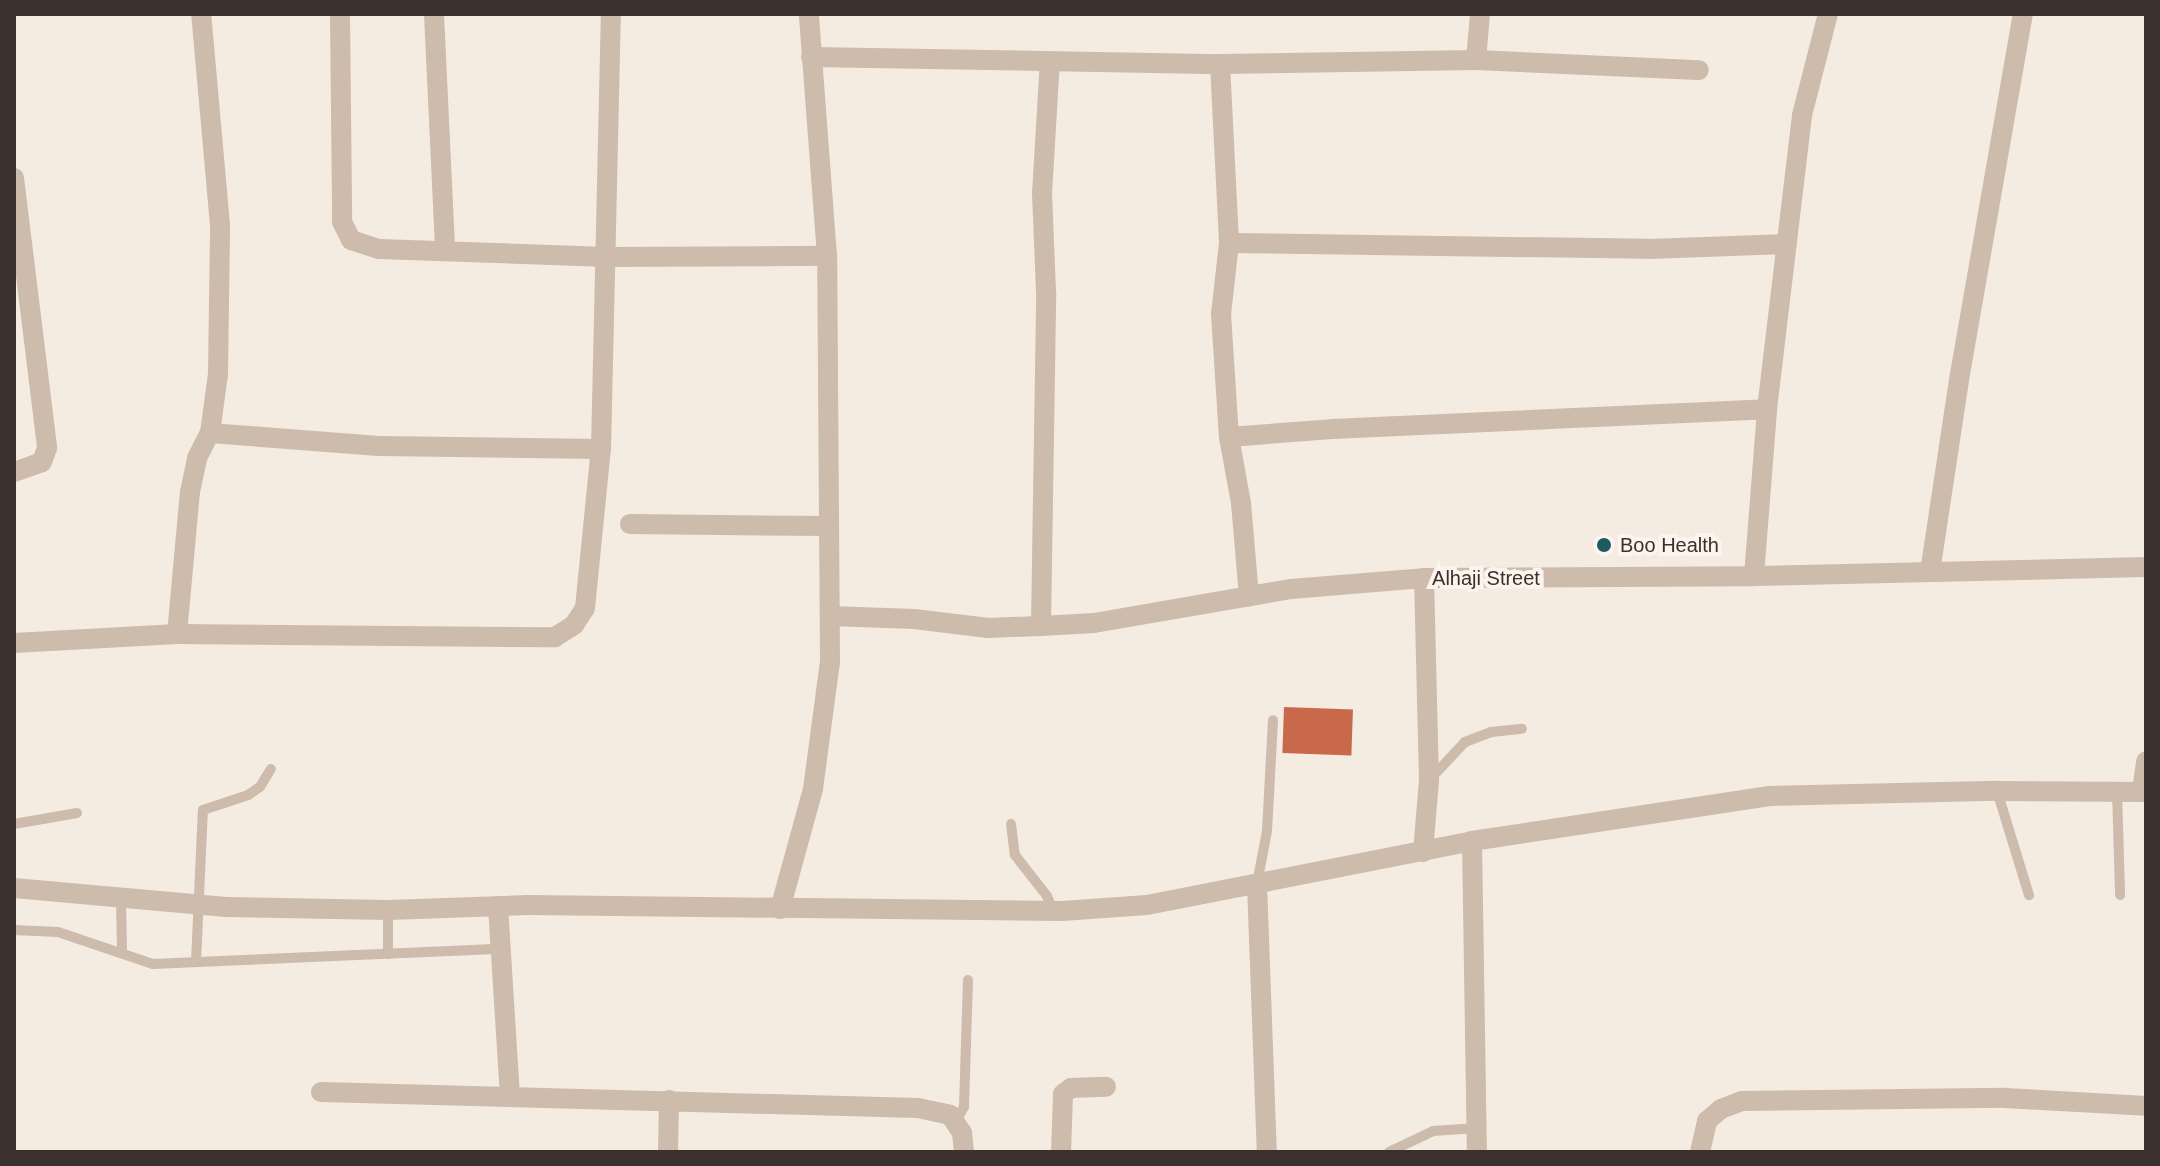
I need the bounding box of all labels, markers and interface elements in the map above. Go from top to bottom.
place label: Boo Health [1620,533,1719,557]
marker: Boo Health [1595,536,1613,554]
street label: Alhaji Street [1432,566,1540,590]

